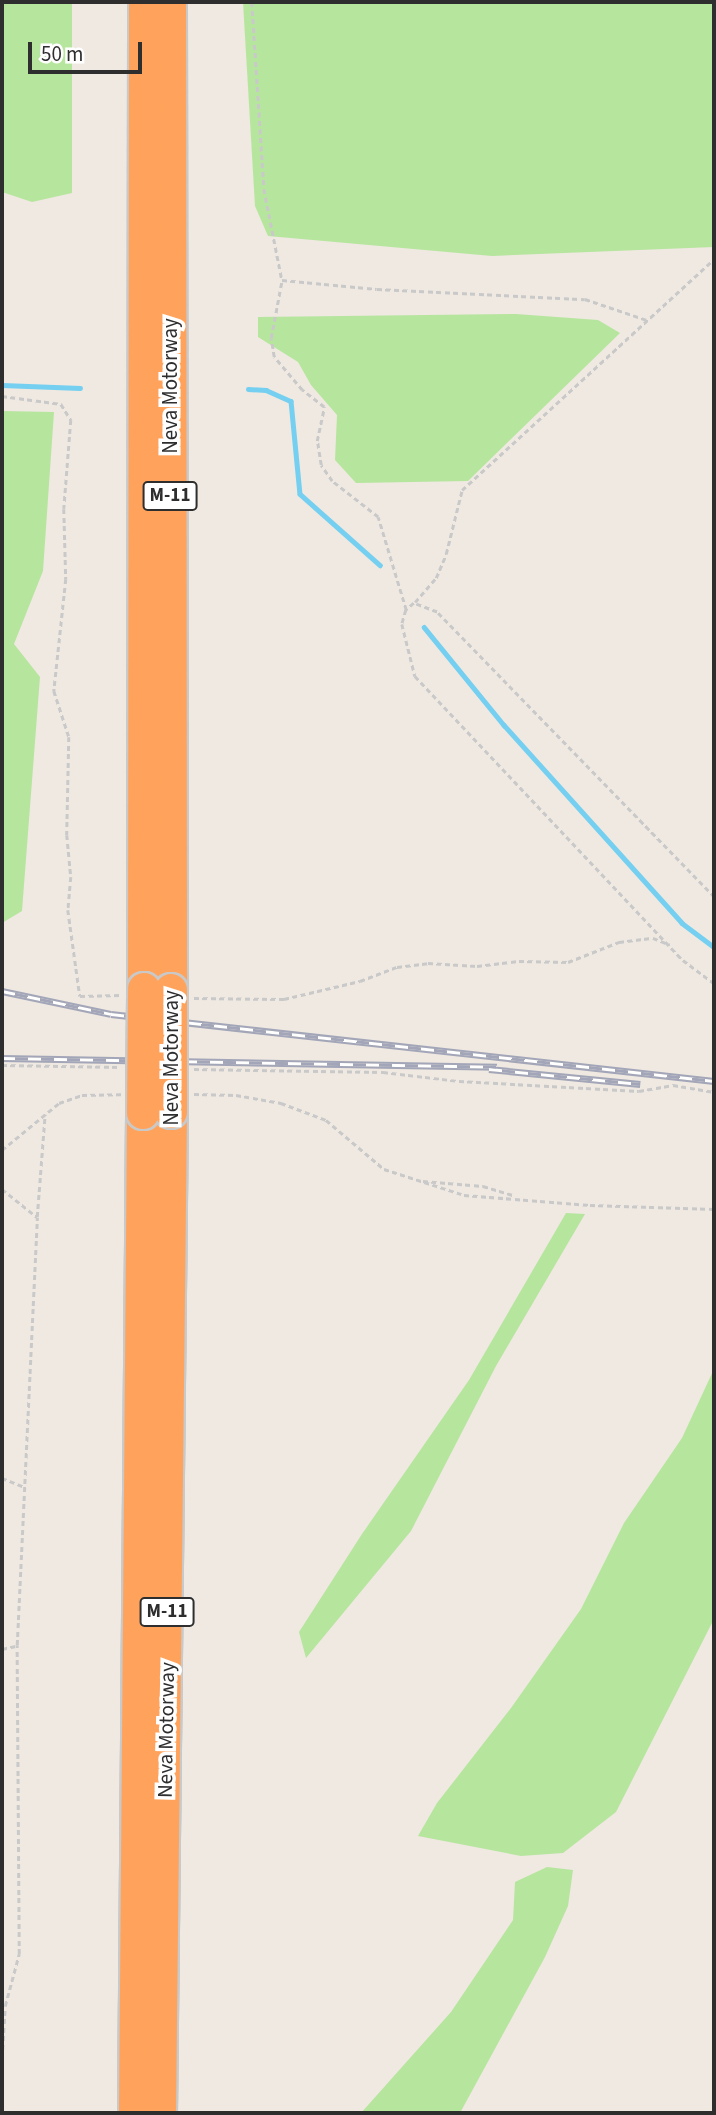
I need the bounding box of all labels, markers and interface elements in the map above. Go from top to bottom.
scale bar [32,28,145,72]
text: 50 m [41,39,83,69]
street label: Neva Motorway [157,318,183,454]
road number: М-11 [142,481,198,512]
street label: Neva Motorway [158,990,184,1126]
road number: М-11 [139,1596,195,1628]
street label: Neva Motorway [152,1662,180,1798]

